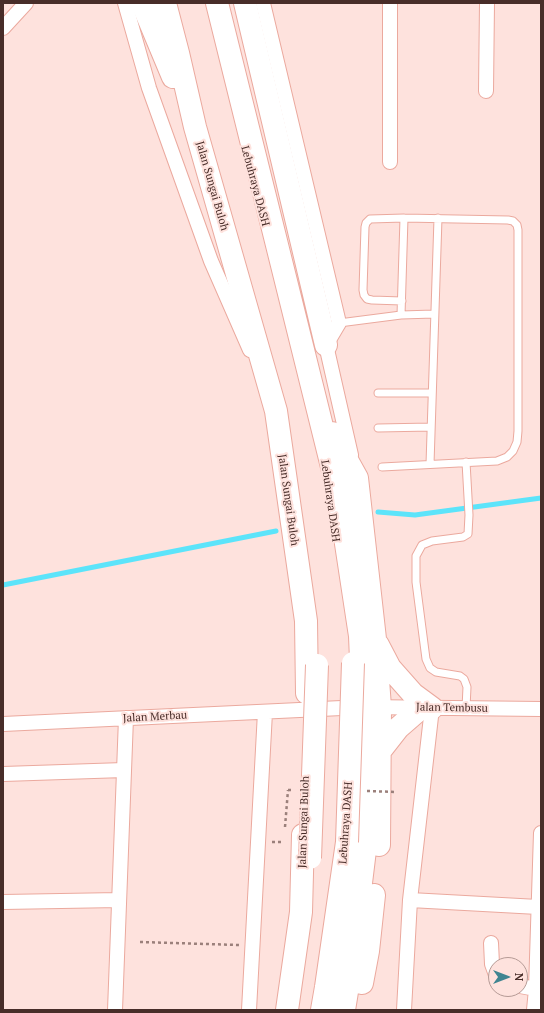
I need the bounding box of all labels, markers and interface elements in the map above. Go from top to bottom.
street label: Jalan Sungai Buloh [193,140,231,232]
street label: Lebuhraya DASH [238,144,272,228]
street label: Jalan Sungai Buloh [275,453,301,547]
street label: Lebuhraya DASH [318,459,342,543]
street label: Jalan Tembusu [416,701,488,715]
street label: Jalan Merbau [122,709,188,725]
street label: Jalan Sungai Buloh [296,776,312,868]
street label: Lebuhraya DASH [337,781,355,865]
north arrow [488,957,528,997]
text: N [512,973,526,981]

